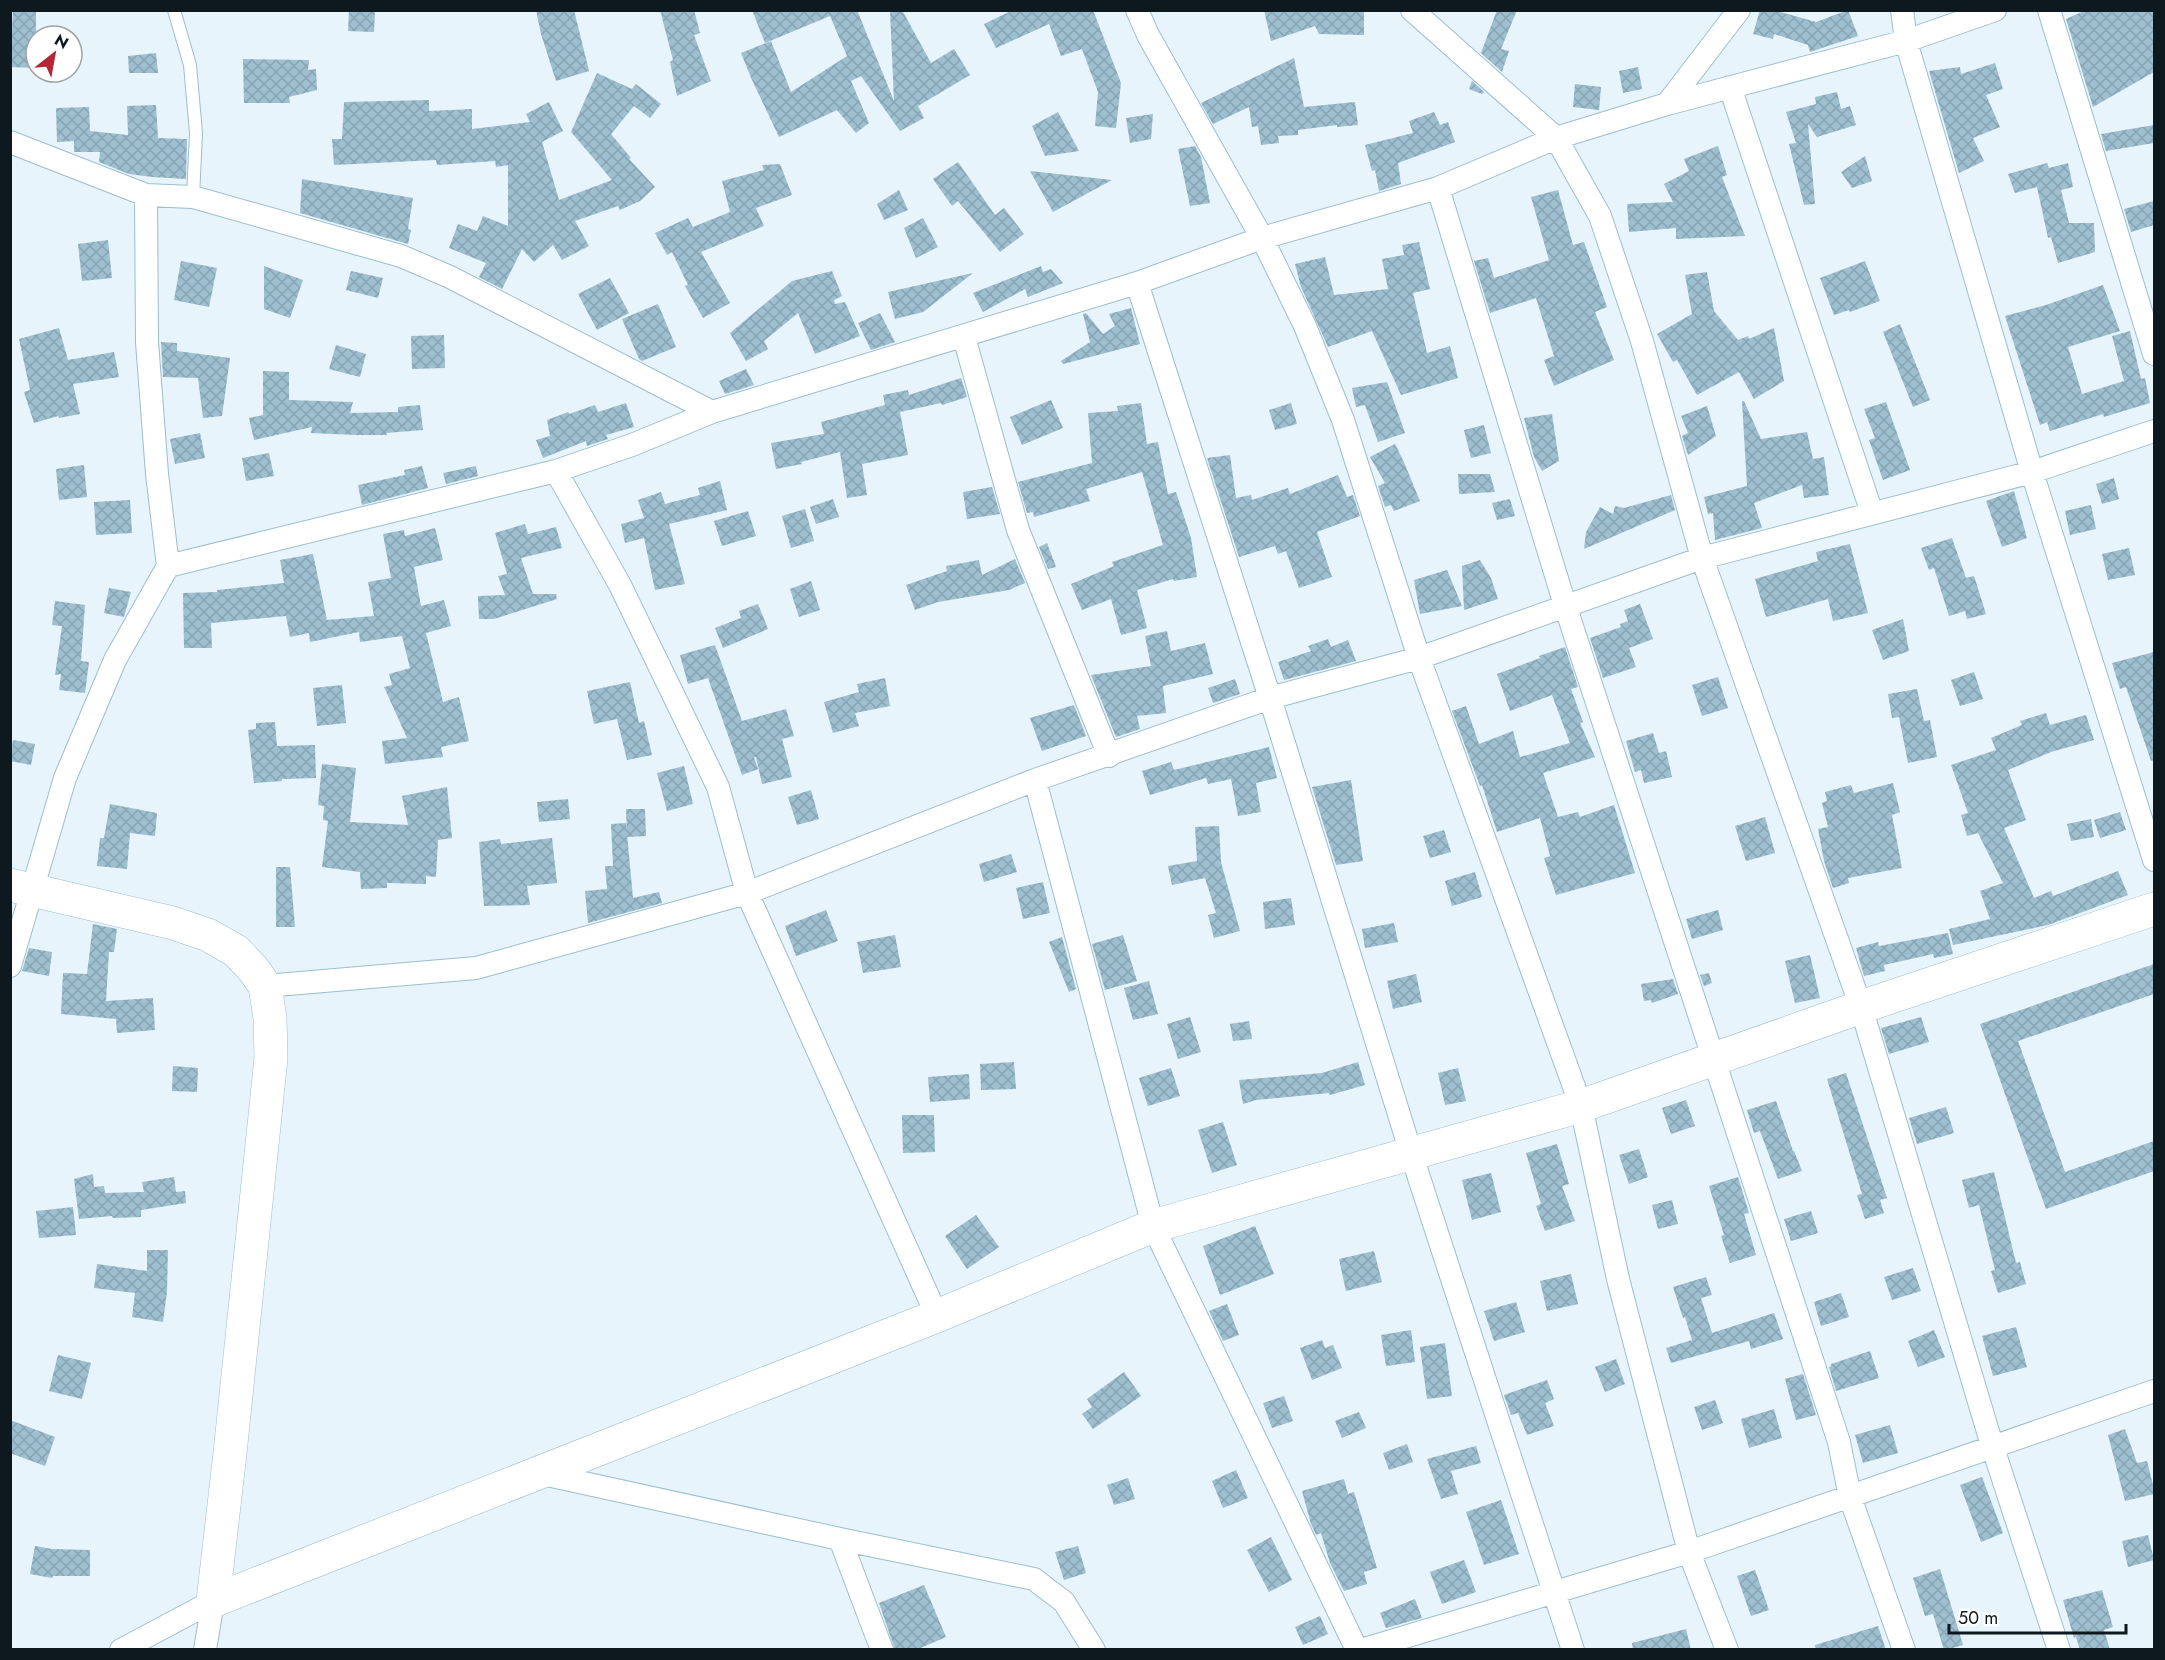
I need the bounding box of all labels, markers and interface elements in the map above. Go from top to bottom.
north arrow [24,24,84,84]
text: N [50,28,73,55]
scale bar [1949,1597,2126,1635]
text: 50 m [1958,1605,1998,1631]

